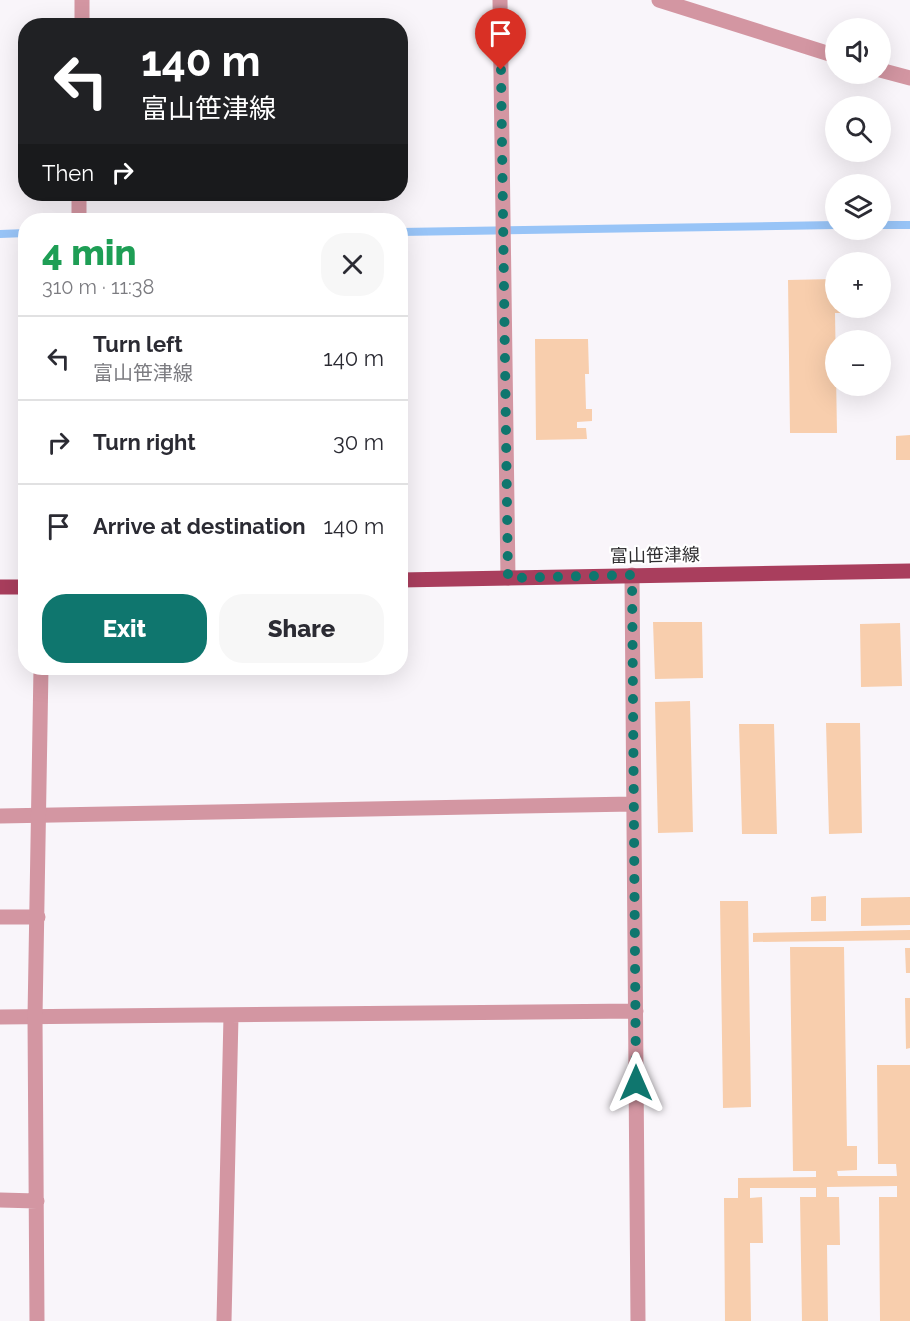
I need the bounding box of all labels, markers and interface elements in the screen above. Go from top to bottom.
pin [475,8,526,70]
icon: arrive [484,17,517,50]
map controls [825,18,891,396]
button: sound [825,18,891,84]
text: 140 m [141,37,261,86]
icon: left [42,42,120,120]
text: 富山笹津線 [141,93,276,124]
button: search [825,96,891,162]
icon: right [106,156,139,189]
text: Then [42,160,94,186]
button: layers [825,174,891,240]
text: 4 min [42,231,137,273]
button: close [321,233,384,296]
button: + [825,252,891,318]
text: 310 m · 11:38 [42,275,154,299]
button: − [825,330,891,396]
text: Turn left [93,331,183,357]
icon: left [42,342,75,375]
text: 140 m [323,345,384,371]
text: 富山笹津線 [93,361,193,385]
icon: right [42,426,75,459]
text: Turn right [93,429,196,455]
text: 30 m [333,429,384,455]
icon: arrive [42,510,75,543]
text: Arrive at destination [93,513,306,539]
text: 140 m [324,513,384,539]
street label: 富山笹津線 [610,544,700,566]
button: Exit [42,594,207,663]
button: Share [219,594,384,663]
position arrow [604,1051,668,1115]

